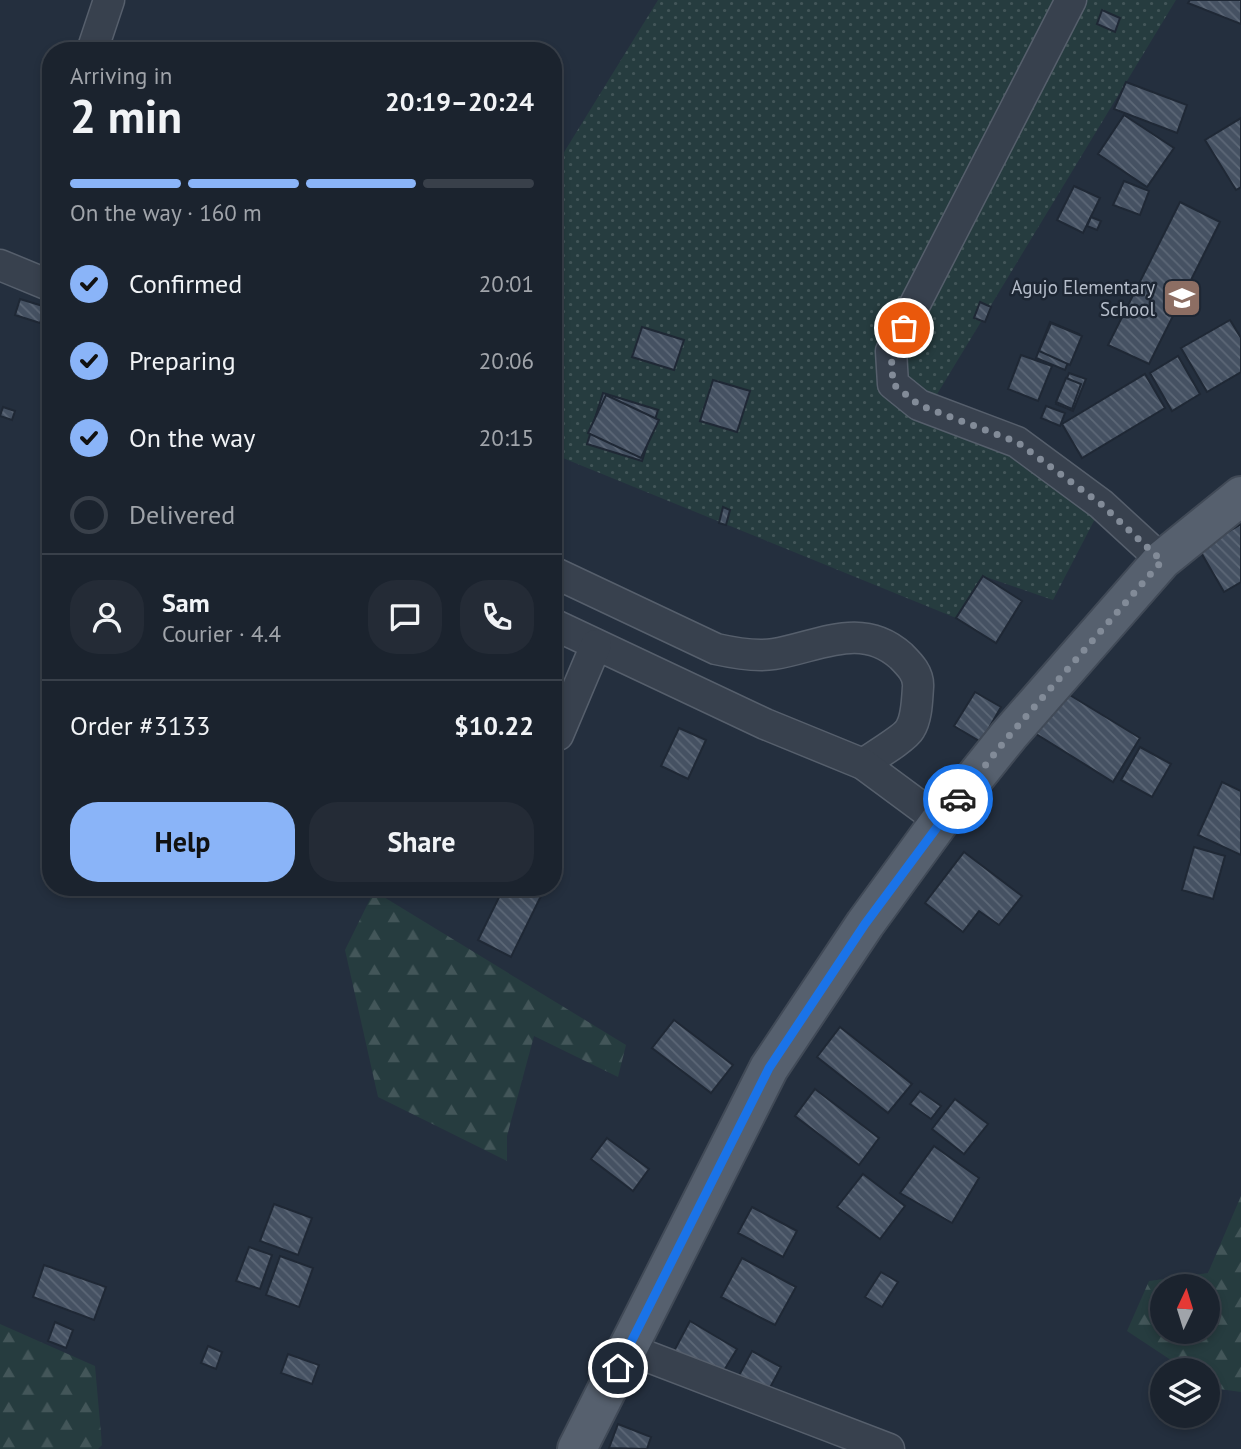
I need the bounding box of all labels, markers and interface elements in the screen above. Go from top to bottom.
text: Arriving in [70,61,172,90]
text: 20:19–20:24 [385,85,534,118]
text: 2 min [70,86,182,146]
text: On the way · 160 m [70,198,262,227]
icon: check [70,265,108,303]
text: Confirmed [129,267,242,300]
text: 20:01 [479,269,534,298]
place label: Agujo Elementary School [1011,275,1155,321]
school or university icon: Agujo Elementary School [1161,277,1203,319]
pin [874,298,934,358]
icon: bag [885,309,923,347]
icon: check [70,342,108,380]
text: Preparing [129,344,236,377]
text: 20:06 [479,346,534,375]
icon: check [70,419,108,457]
text: On the way [129,421,255,454]
text: 20:15 [479,423,534,452]
text: Delivered [129,498,235,531]
button: person [70,580,144,654]
button: chat [368,580,442,654]
button: phone [460,580,534,654]
text: Sam [162,586,210,619]
text: Courier · 4.4 [162,619,281,648]
text: Order #3133 [70,709,210,742]
text: $10.22 [454,709,534,742]
courier [923,764,993,834]
icon: car [939,780,977,818]
button: Help [70,802,295,882]
button: Share [309,802,534,882]
north arrow [1150,1274,1220,1344]
map controls [1150,1274,1220,1428]
pin [588,1338,648,1398]
icon: home [599,1349,637,1387]
button: layers [1150,1358,1220,1428]

